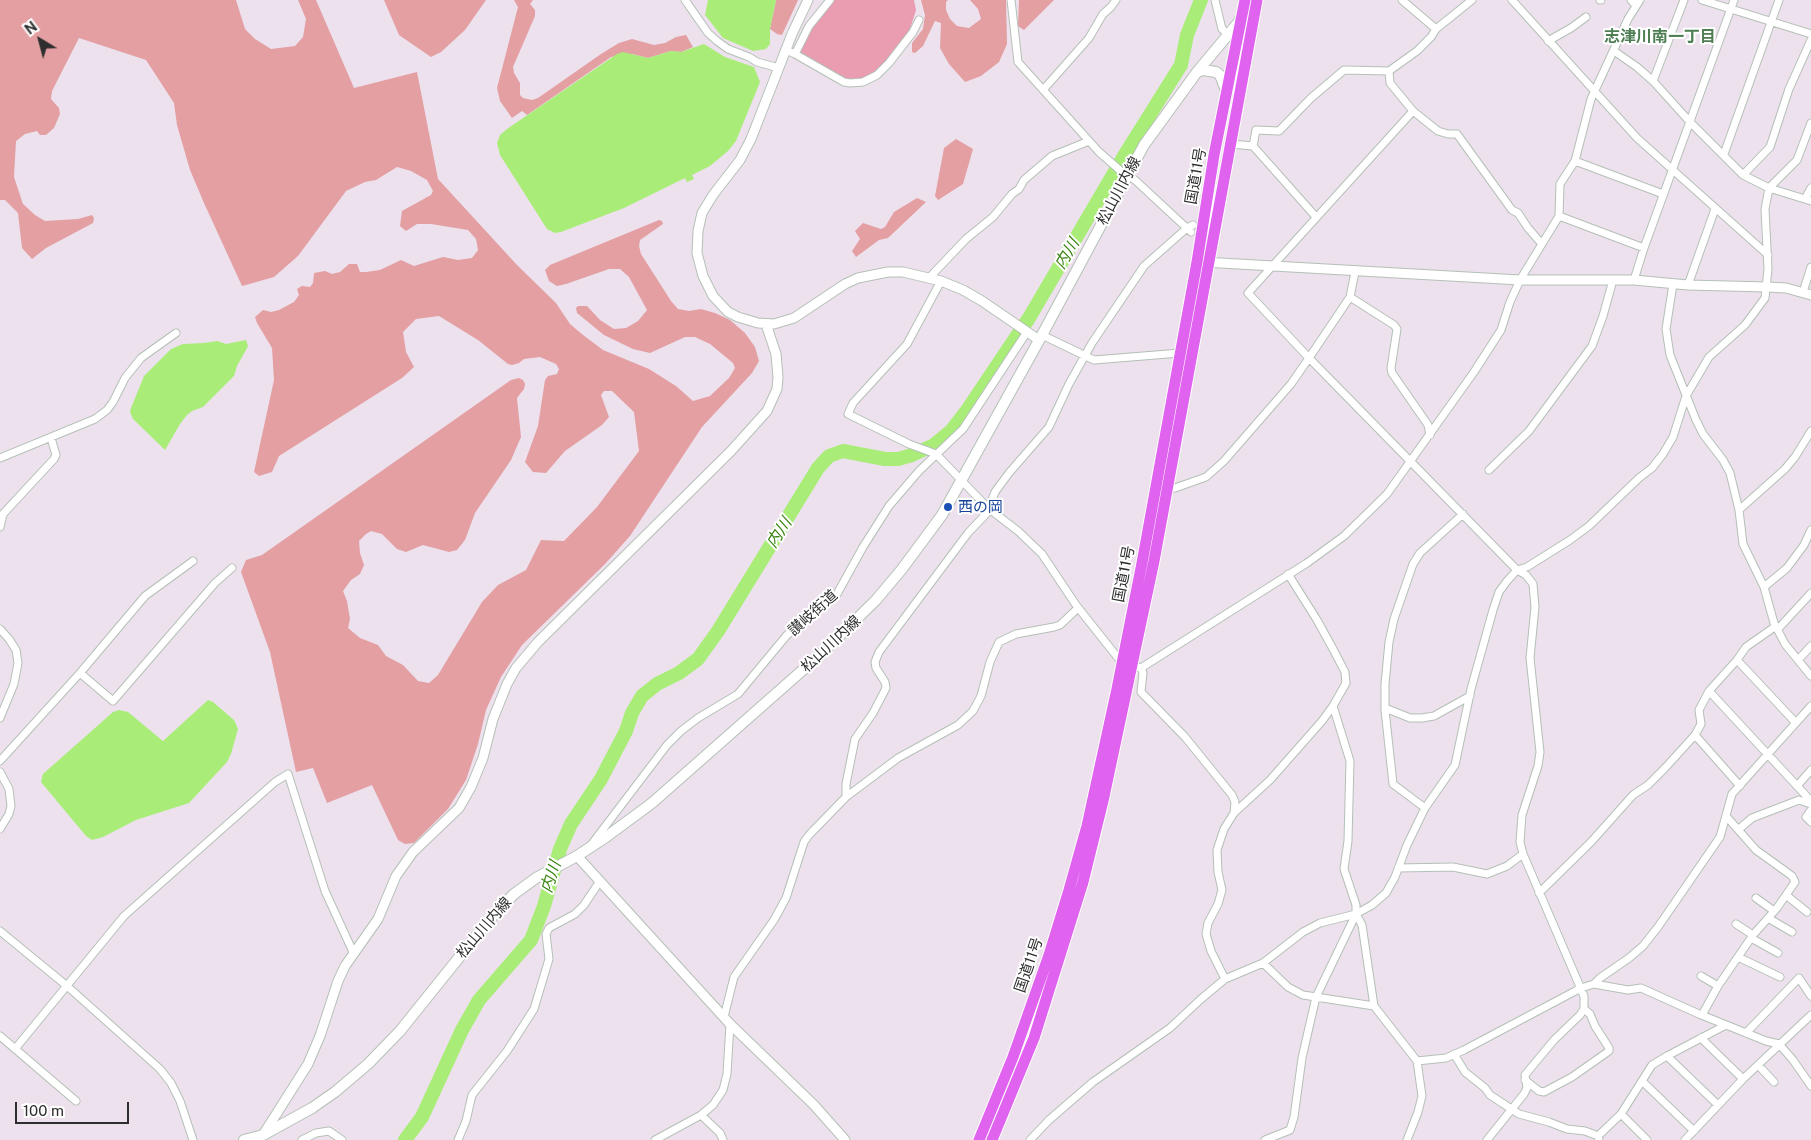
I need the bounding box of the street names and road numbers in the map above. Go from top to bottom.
street label: 国道11号 [1182,146,1210,206]
street label: 松山川内線 [1093,154,1145,228]
street label: 国道11号 [1110,544,1138,604]
street label: 讃岐街道 [785,586,841,640]
street label: 松山川内線 [797,612,865,676]
street label: 松山川内線 [453,894,515,962]
street label: 国道11号 [1011,935,1047,995]

